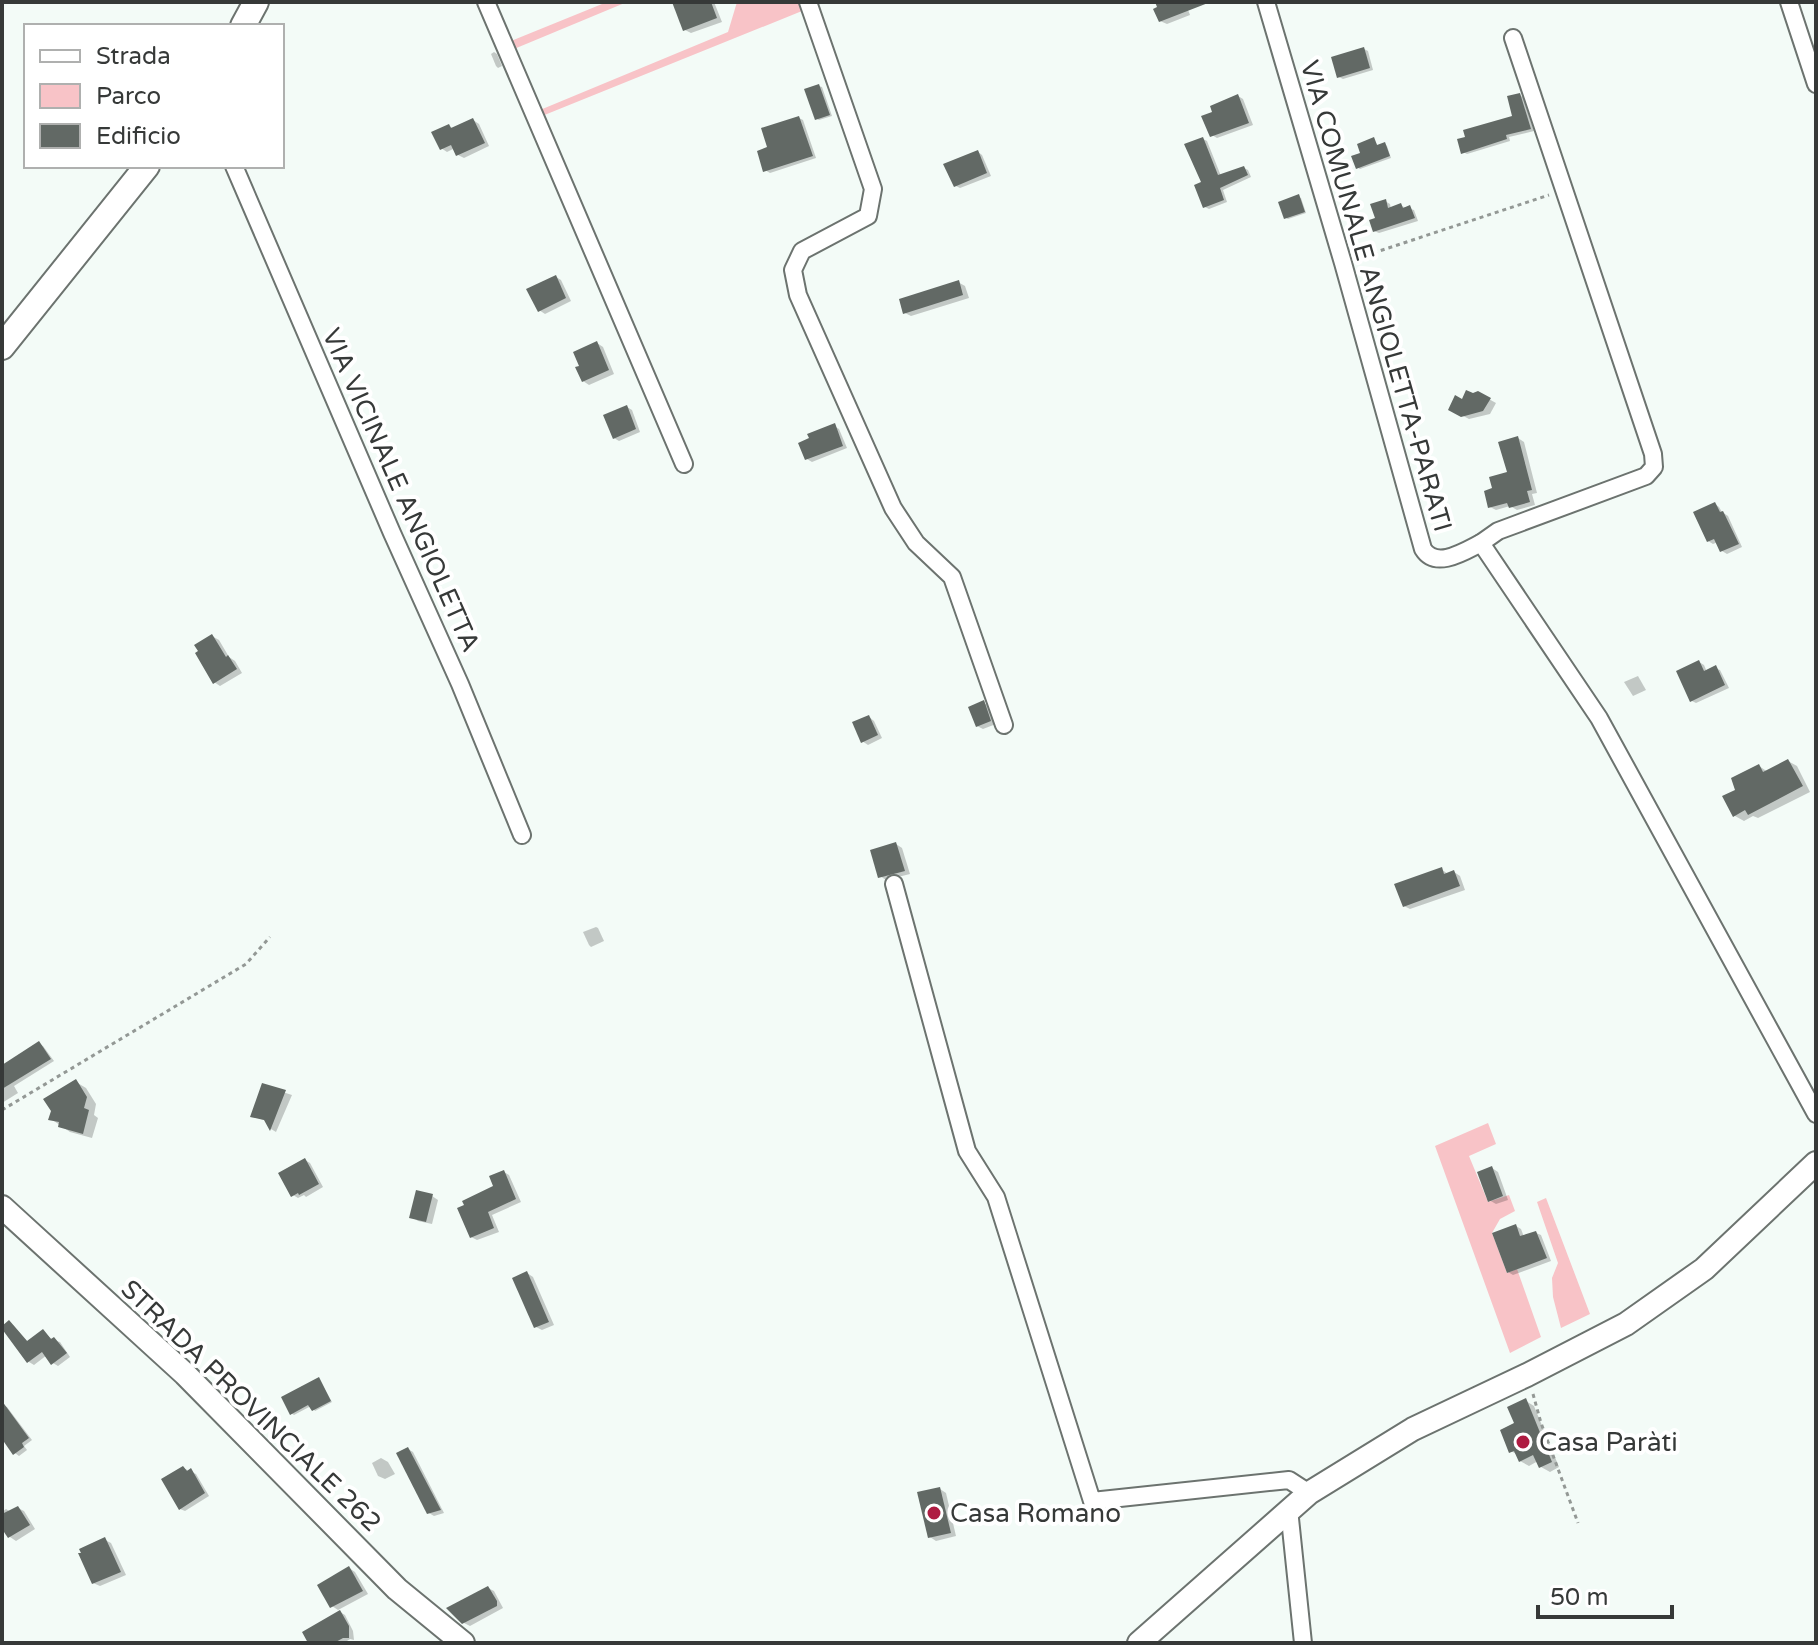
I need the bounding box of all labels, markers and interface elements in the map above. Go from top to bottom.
legend [24,24,284,168]
text: Strada [96,42,171,71]
street label: VIA COMUNALE ANGIOLETTA-PARATI [1294,57,1458,535]
text: Parco [96,82,161,111]
text: Edificio [96,122,181,151]
street label: VIA VICINALE ANGIOLETTA [316,324,486,656]
street label: STRADA PROVINCIALE 262 [115,1274,387,1538]
place label: Casa Paràti [1539,1427,1678,1458]
marker: Casa Paràti [1514,1433,1532,1451]
place label: Casa Romano [950,1498,1121,1529]
marker: Casa Romano [925,1504,943,1522]
scale bar [1538,1569,1672,1619]
text: 50 m [1550,1583,1608,1612]

